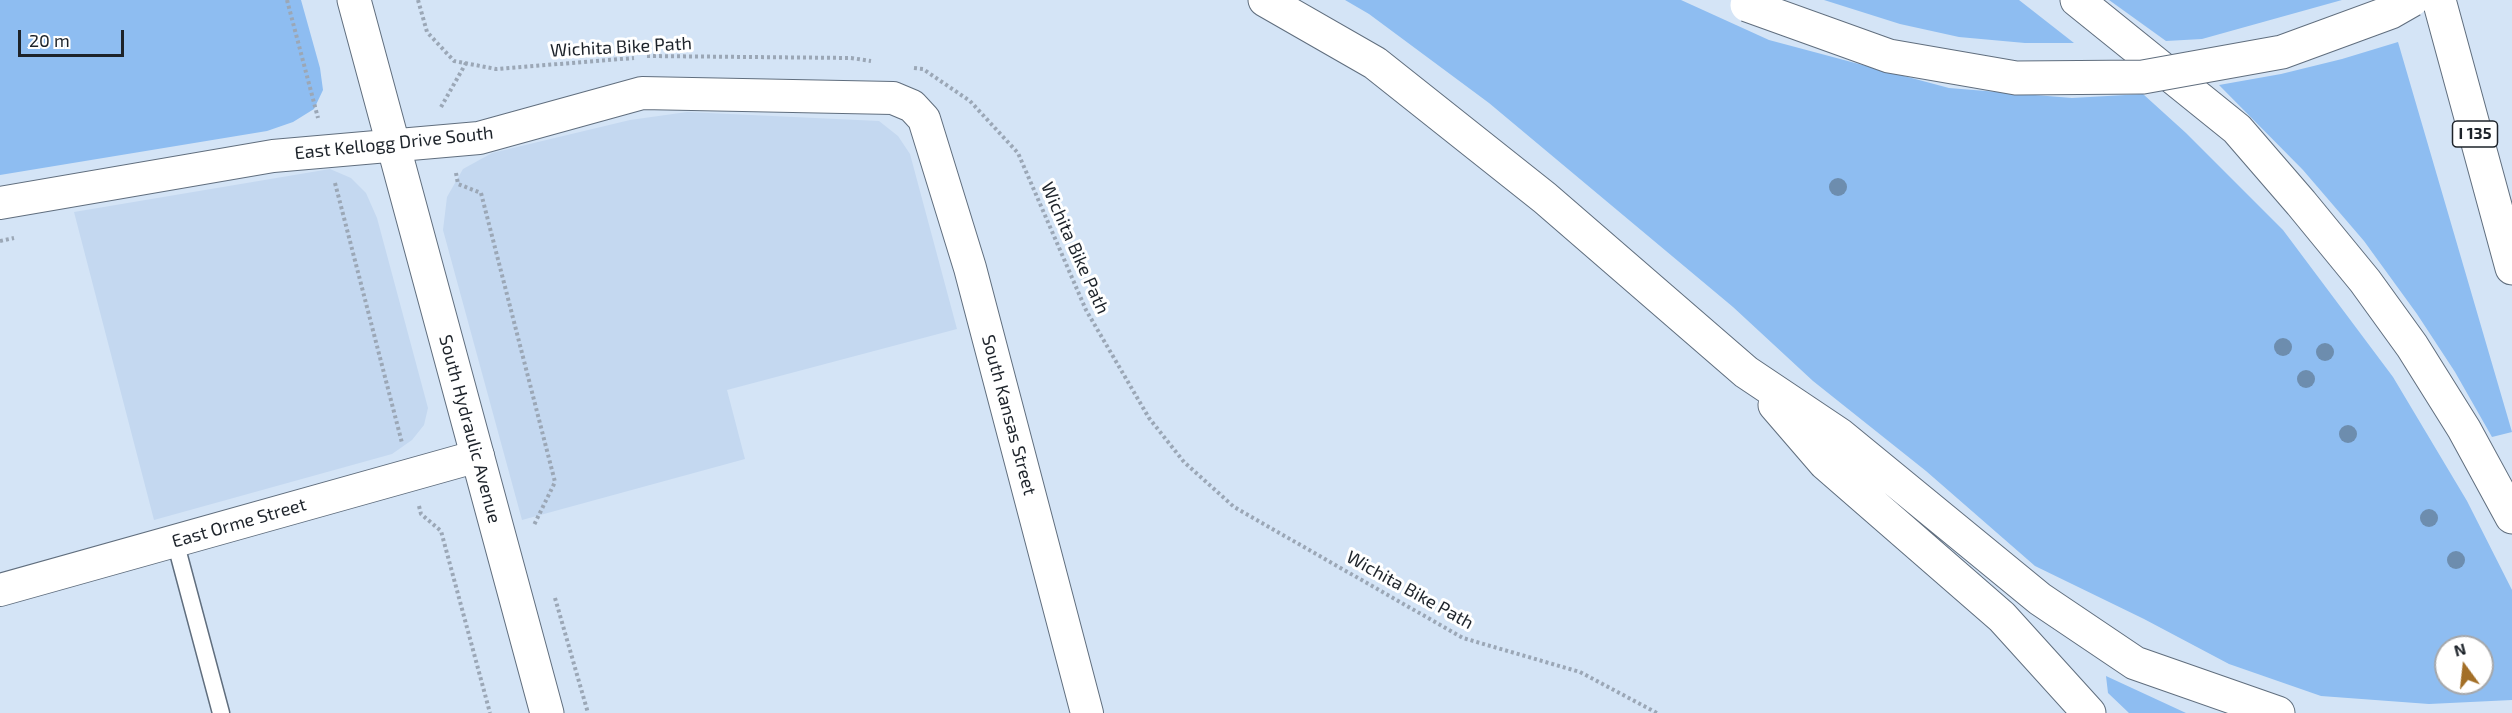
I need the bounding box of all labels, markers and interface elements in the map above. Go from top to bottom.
scale bar [21,18,128,56]
text: 20 m [29,29,70,51]
street label: Wichita Bike Path [550,33,692,61]
road number: I 135 [2452,121,2498,147]
street label: East Kellogg Drive South [294,122,494,164]
street label: Wichita Bike Path [1036,179,1114,317]
street label: South Kansas Street [977,332,1041,498]
street label: South Hydraulic Avenue [434,333,506,525]
street label: East Orme Street [169,494,309,552]
street label: Wichita Bike Path [1343,546,1477,634]
north arrow [2434,635,2494,695]
text: N [2452,638,2468,660]

